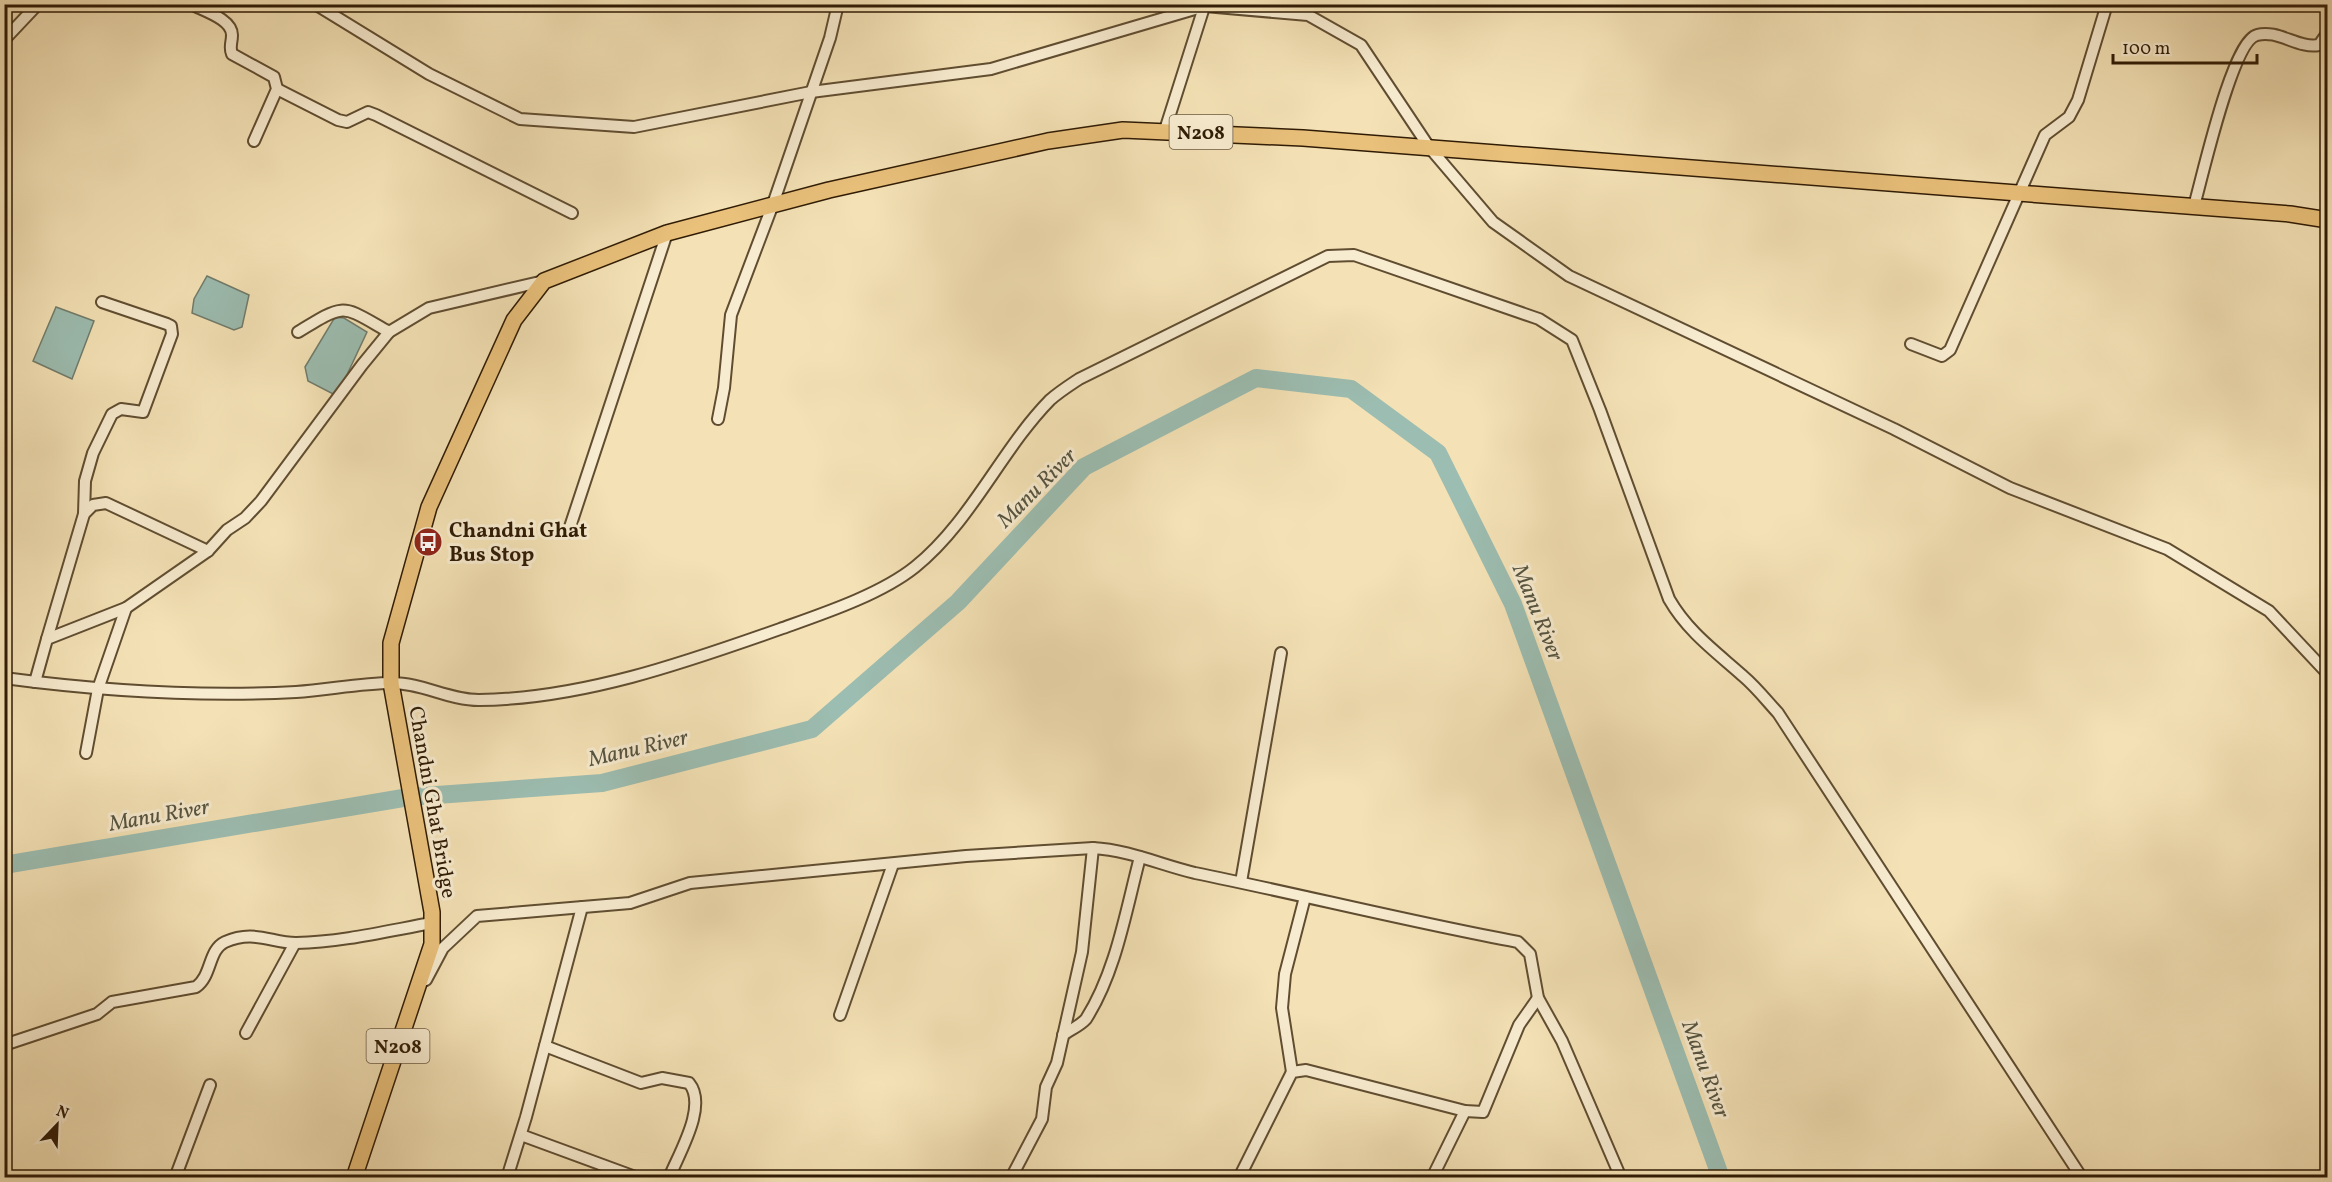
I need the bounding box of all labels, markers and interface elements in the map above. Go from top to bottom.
scale bar [2113,27,2257,65]
text: 100 m [2122,37,2171,62]
road number: N208 [1170,115,1232,149]
water label: Manu River [990,441,1085,536]
place label: Chandni Ghat Bus Stop [449,517,587,570]
bus stop icon: Chandni Ghat Bus Stop [412,526,444,558]
water label: Manu River [1503,559,1570,667]
street label: Chandni Ghat Bridge [400,704,463,901]
water label: Manu River [585,723,692,776]
water label: Manu River [106,792,213,841]
water label: Manu River [1672,1016,1737,1124]
road number: N208 [366,1029,430,1063]
north arrow [27,1095,87,1155]
text: N [52,1101,72,1126]

